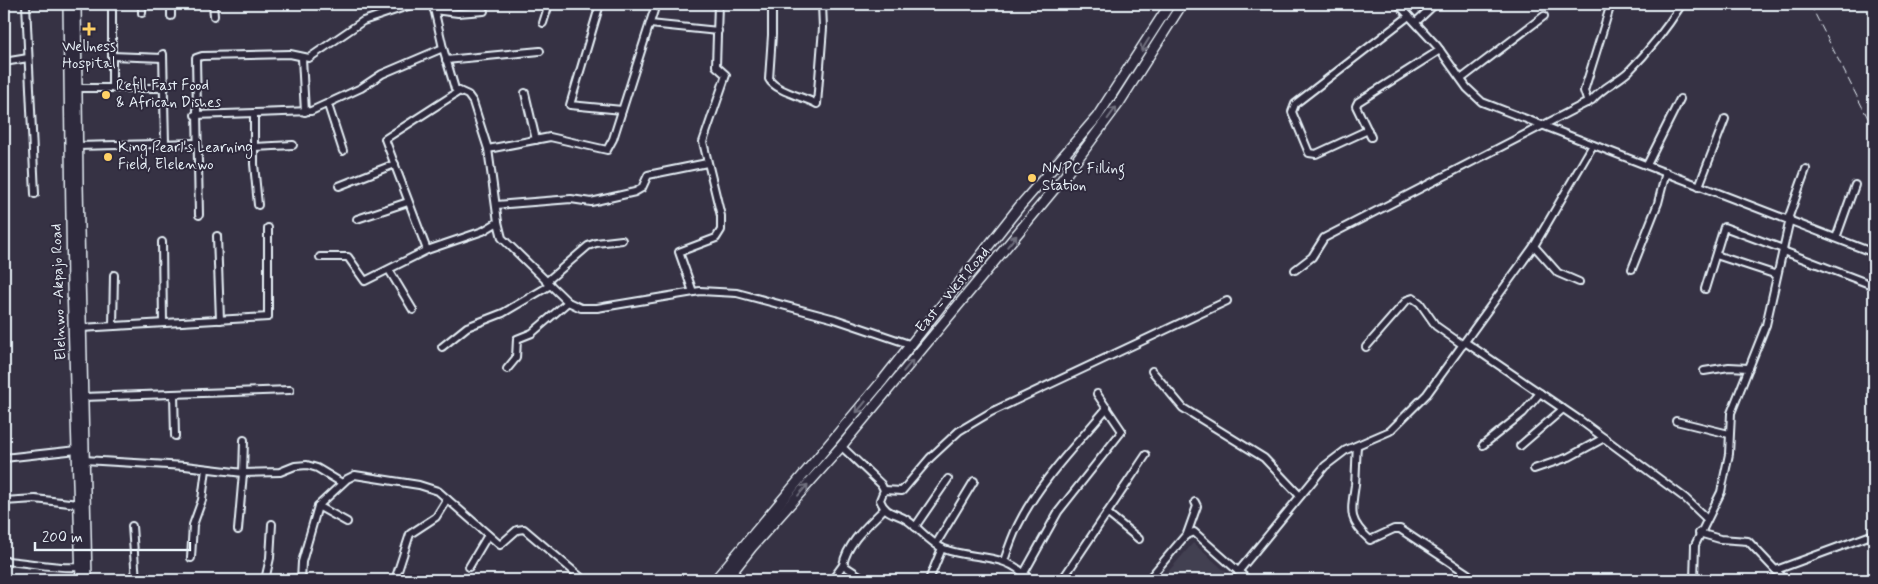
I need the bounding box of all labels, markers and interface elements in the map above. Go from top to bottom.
marker: Wellness Hospital [82,22,96,36]
place label: Wellness Hospital [62,37,116,74]
one-way arrow [1139,38,1149,52]
place label: Refill Fast Food & African Dishes [116,76,221,113]
marker: Refill Fast Food & African Dishes [100,89,112,101]
one-way arrow [1107,106,1117,120]
place label: King Pearl's Learning Field, Elelenwo [118,138,253,175]
marker: King Pearl's Learning Field, Elelenwo [102,151,114,163]
place label: NNPC Filling Station [1042,159,1125,196]
marker: NNPC Filling Station [1026,172,1038,184]
street label: Elelnwo -Akpajo Road [47,223,71,361]
one-way arrow [1006,234,1017,247]
street label: East - West Road [911,243,995,337]
one-way arrow [902,359,913,372]
one-way arrow [855,400,866,413]
one-way arrow [797,483,809,496]
scale bar [35,519,190,551]
text: 200 m [42,528,83,548]

